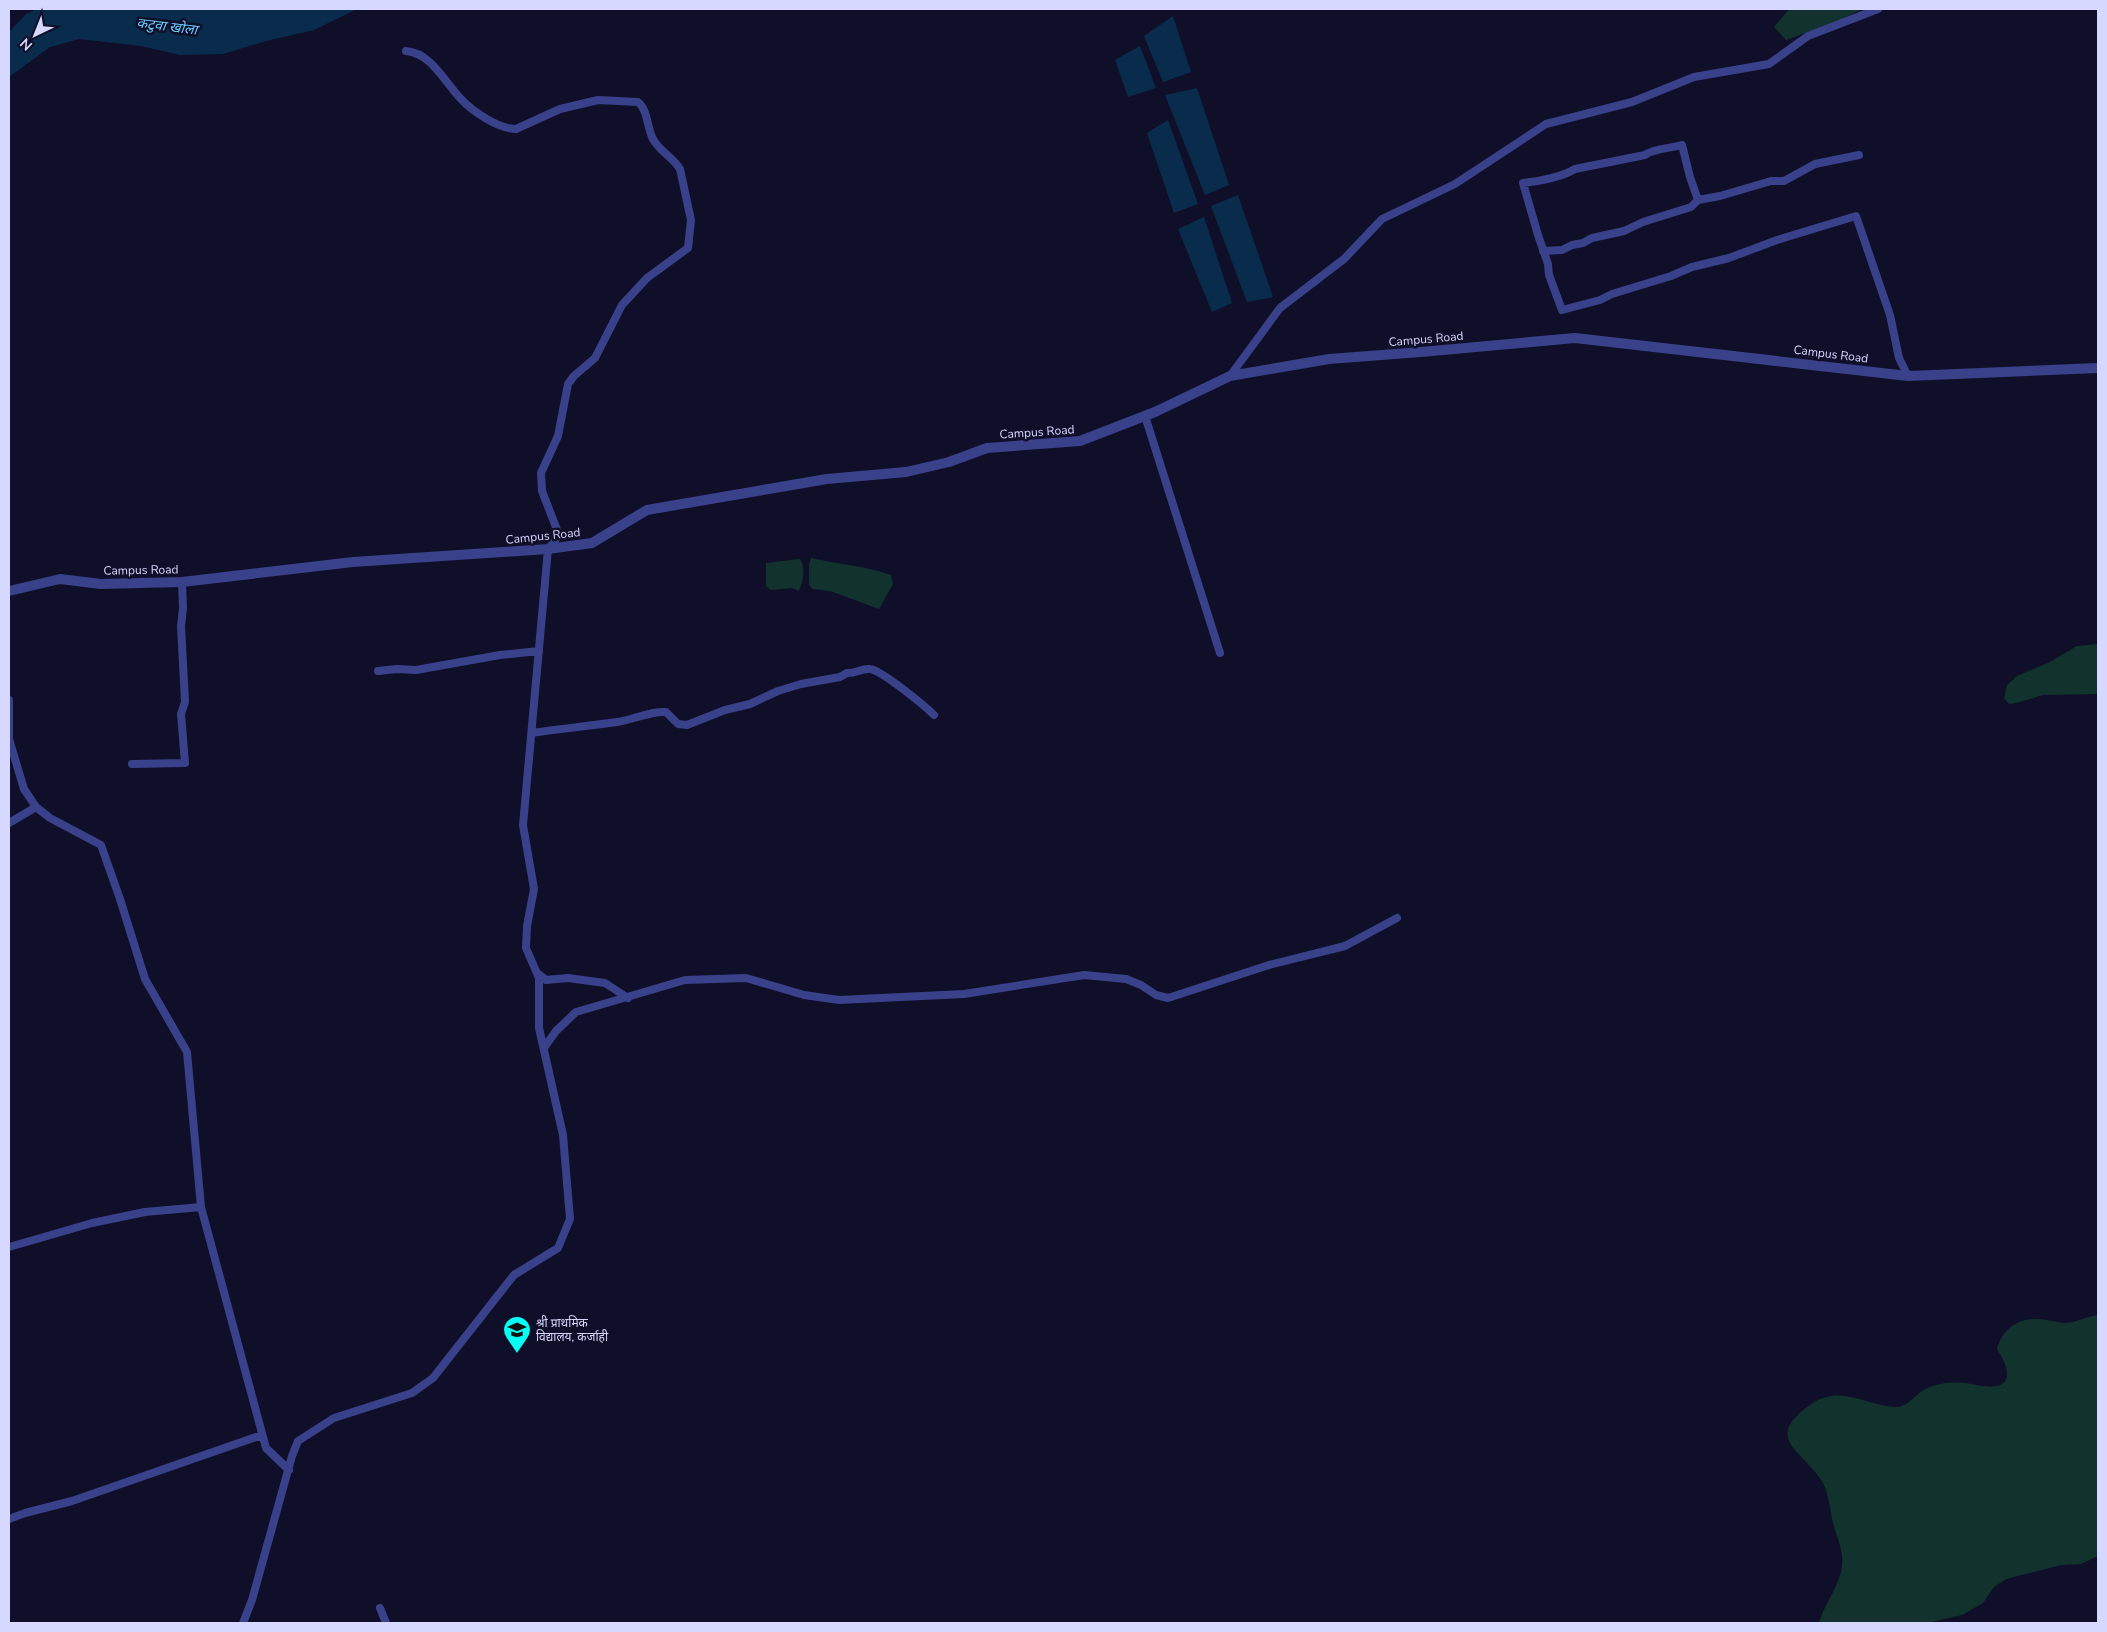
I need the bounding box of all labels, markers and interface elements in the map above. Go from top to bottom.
north arrow [10,10,60,60]
water label: कटुवा खोला [136,13,202,40]
text: N [16,34,37,55]
street label: Campus Road [1388,328,1464,350]
street label: Campus Road [1793,341,1869,367]
street label: Campus Road [999,421,1075,443]
street label: Campus Road [505,524,581,548]
street label: Campus Road [103,561,179,579]
school or university icon: श्री प्राथमिक विद्यालय, कर्जाही [502,1315,532,1354]
place label: श्री प्राथमिक विद्यालय, कर्जाही [536,1315,609,1345]

